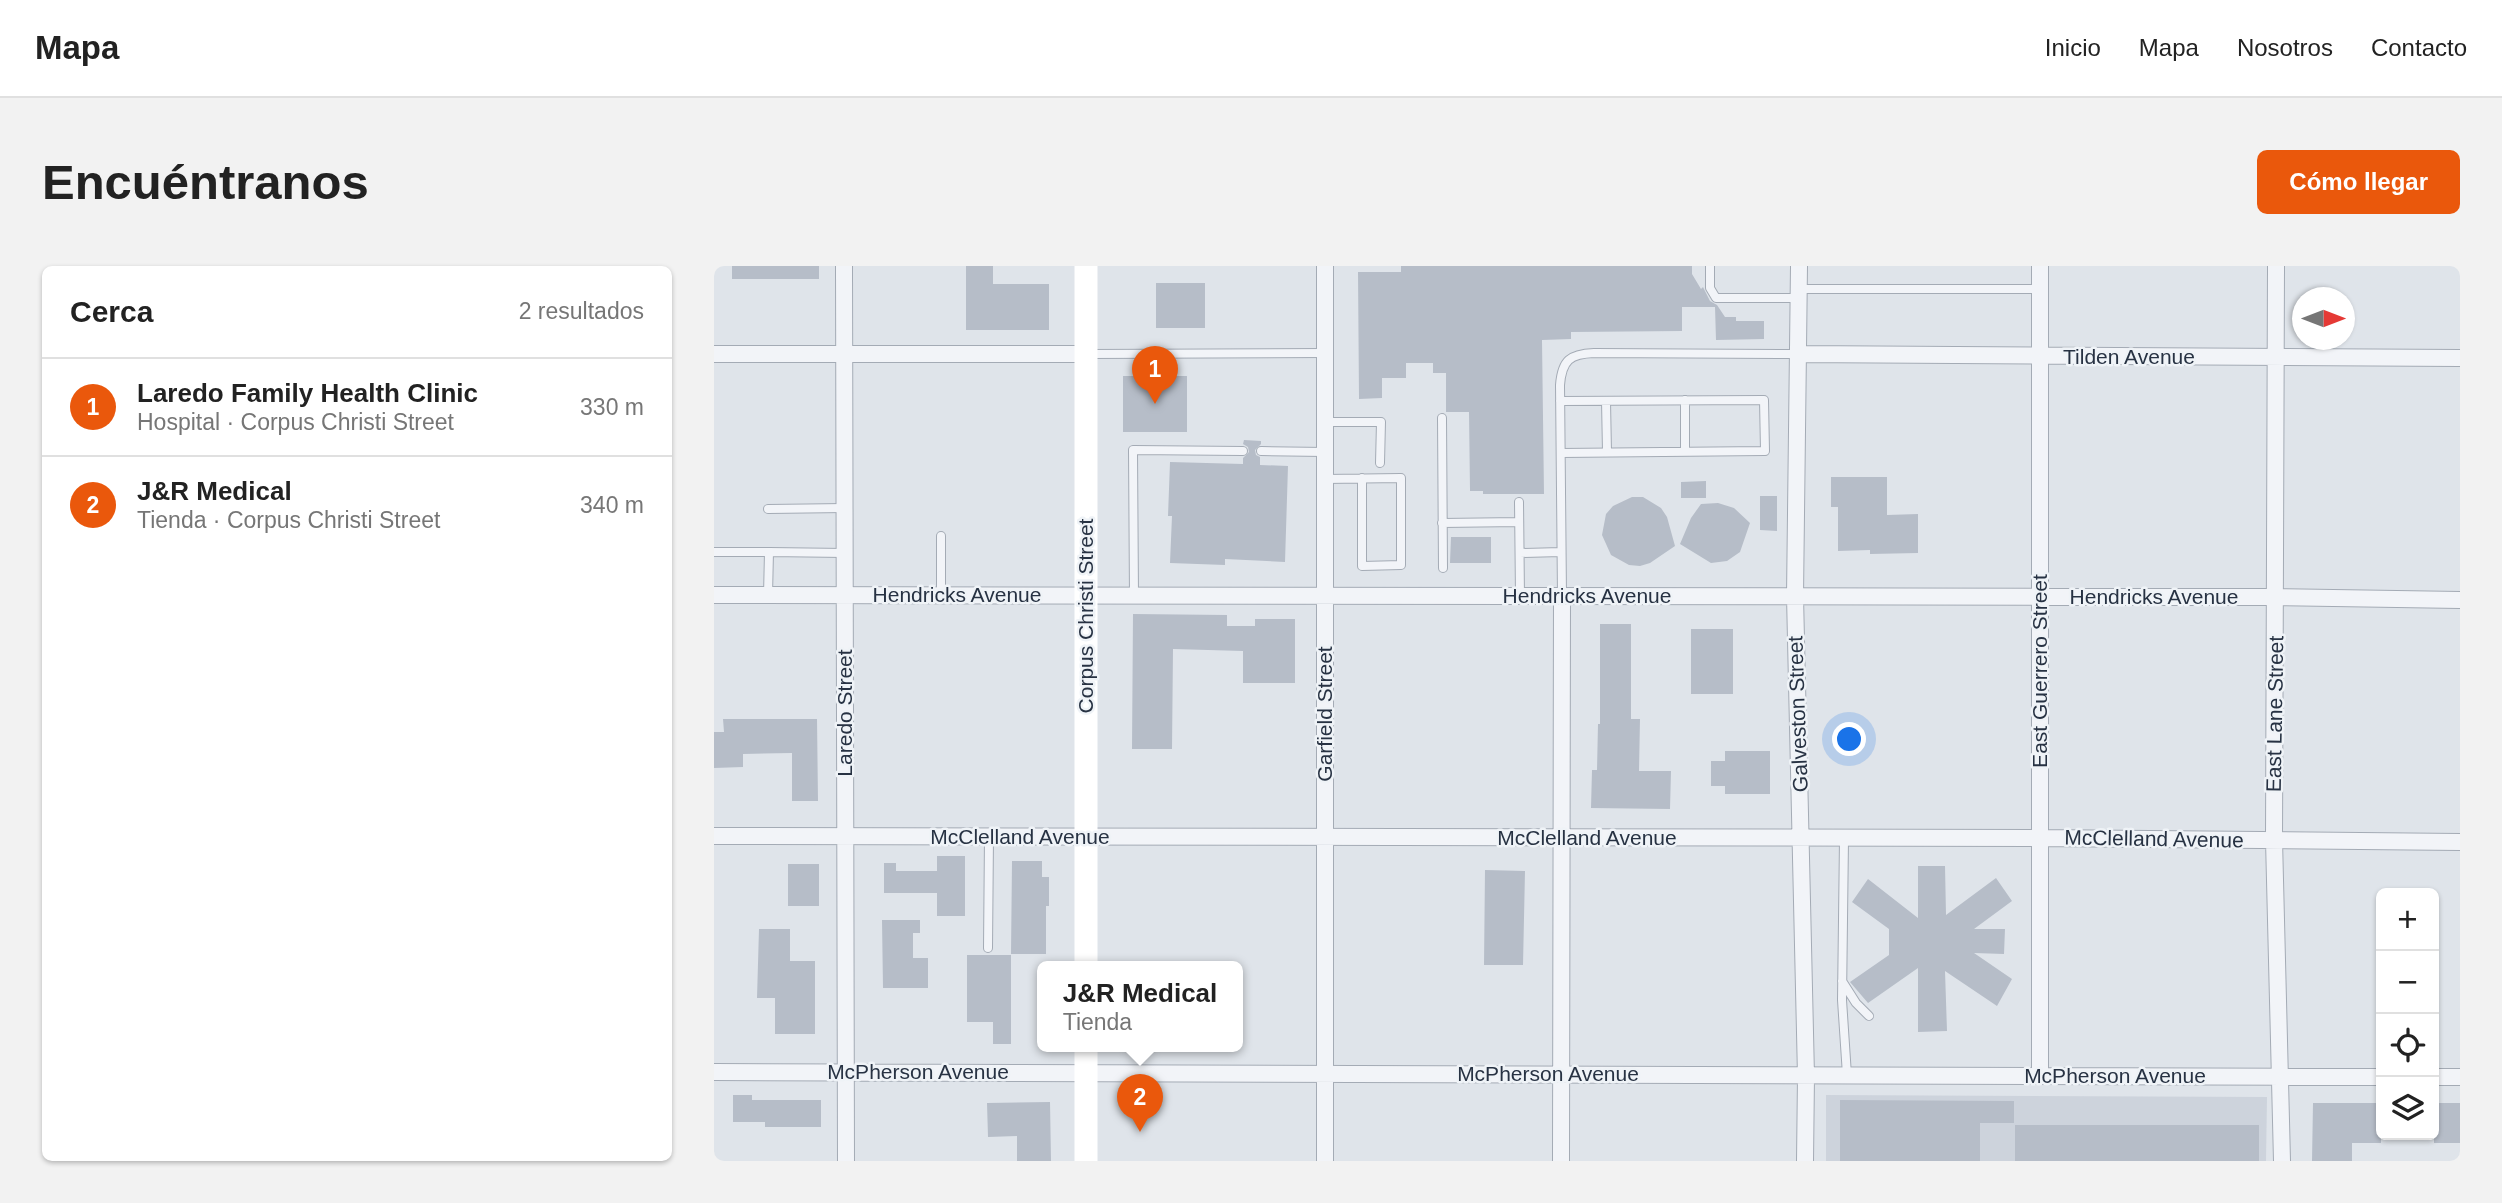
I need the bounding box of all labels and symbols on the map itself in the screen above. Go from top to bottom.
north arrow [2292,287,2355,350]
street label: Tilden Avenue [2063,345,2195,368]
pin: 1 [1132,346,1178,404]
street label: Corpus Christi Street [1074,518,1097,713]
street label: East Guerrero Street [2028,574,2051,768]
street label: Hendricks Avenue [873,583,1041,606]
street label: Hendricks Avenue [1503,584,1671,607]
street label: Hendricks Avenue [2070,585,2238,608]
street label: Galveston Street [1783,635,1812,793]
street label: East Lane Street [2262,635,2287,792]
street label: Garfield Street [1313,646,1336,782]
street label: Laredo Street [833,649,856,777]
your location [1832,722,1866,756]
street label: McClelland Avenue [930,825,1110,848]
street label: McClelland Avenue [2064,825,2244,852]
street label: McClelland Avenue [1497,826,1677,849]
street label: McPherson Avenue [827,1060,1009,1083]
street label: McPherson Avenue [1457,1062,1639,1085]
street label: McPherson Avenue [2024,1064,2206,1087]
pin: 2 [1117,1074,1163,1132]

